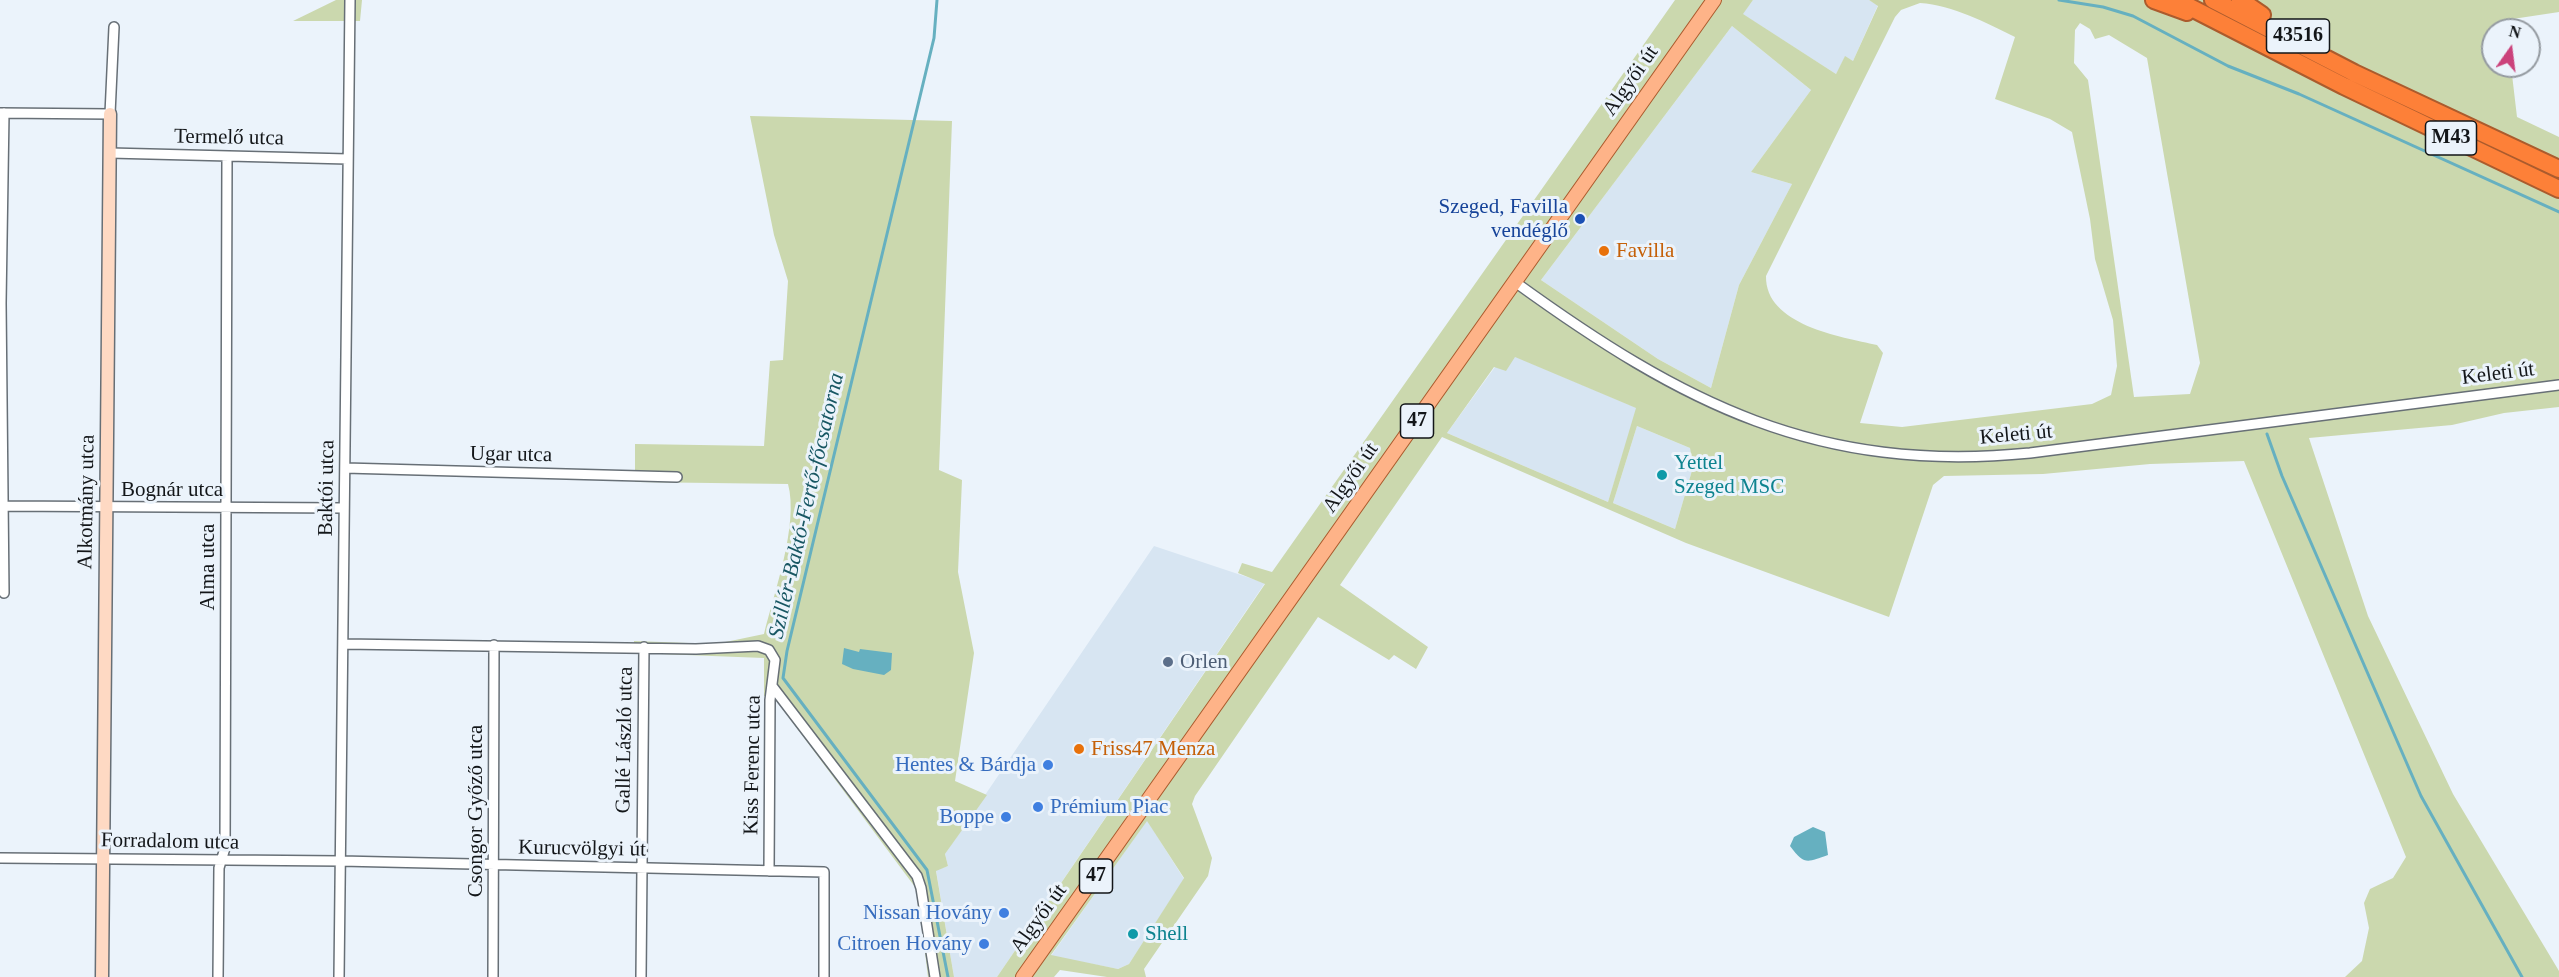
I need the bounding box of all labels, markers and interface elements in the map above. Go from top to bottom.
north arrow [2481,18,2541,78]
road number: 43516 [2266,19,2330,53]
text: N [2507,22,2523,42]
street label: Algyői út [1598,41,1664,121]
road number: M43 [2426,121,2476,155]
street label: Termelő utca [174,124,284,152]
place label: Szeged, Favilla vendéglő [1439,194,1568,244]
marker: Szeged, Favilla vendéglő [1573,212,1587,226]
place label: Favilla [1616,238,1674,264]
marker: Favilla [1597,244,1611,258]
street label: Keleti út [2460,357,2536,391]
water label: Szillér-Baktó-Fertő-főcsatorna [764,370,850,642]
road number: 47 [1400,404,1434,438]
street label: Keleti út [1979,419,2053,451]
street label: Alkotmány utca [73,434,101,570]
street label: Algyői út [1318,438,1384,518]
street label: Baktói utca [314,440,340,536]
street label: Ugar utca [470,442,552,468]
place label: Yettel Szeged MSC [1674,450,1784,500]
marker: Yettel Szeged MSC [1655,468,1669,482]
street label: Bognár utca [121,477,223,503]
street label: Alma utca [195,524,221,610]
place label: Orlen [1180,649,1228,675]
marker: Orlen [1161,655,1175,669]
street label: Gallé László utca [611,666,639,814]
street label: Kiss Ferenc utca [739,695,767,835]
street label: Csongor Győző utca [463,725,489,897]
place label: Friss47 Menza [1091,736,1215,762]
marker: Friss47 Menza [1072,742,1086,756]
place label: Hentes & Bárdja [895,752,1036,778]
marker: Hentes & Bárdja [1041,758,1055,772]
place label: Prémium Piac [1050,794,1168,820]
marker: Prémium Piac [1031,800,1045,814]
place label: Boppe [939,804,994,830]
marker: Boppe [999,810,1013,824]
street label: Forradalom utca [101,828,239,856]
street label: Kurucvölgyi út [518,835,646,863]
road number: 47 [1080,859,1112,893]
street label: Algyői út [1005,879,1073,959]
place label: Nissan Hovány [863,900,992,926]
marker: Nissan Hovány [997,906,1011,920]
place label: Shell [1145,921,1188,947]
marker: Shell [1126,927,1140,941]
place label: Citroen Hovány [837,931,972,957]
marker: Citroen Hovány [977,937,991,951]

